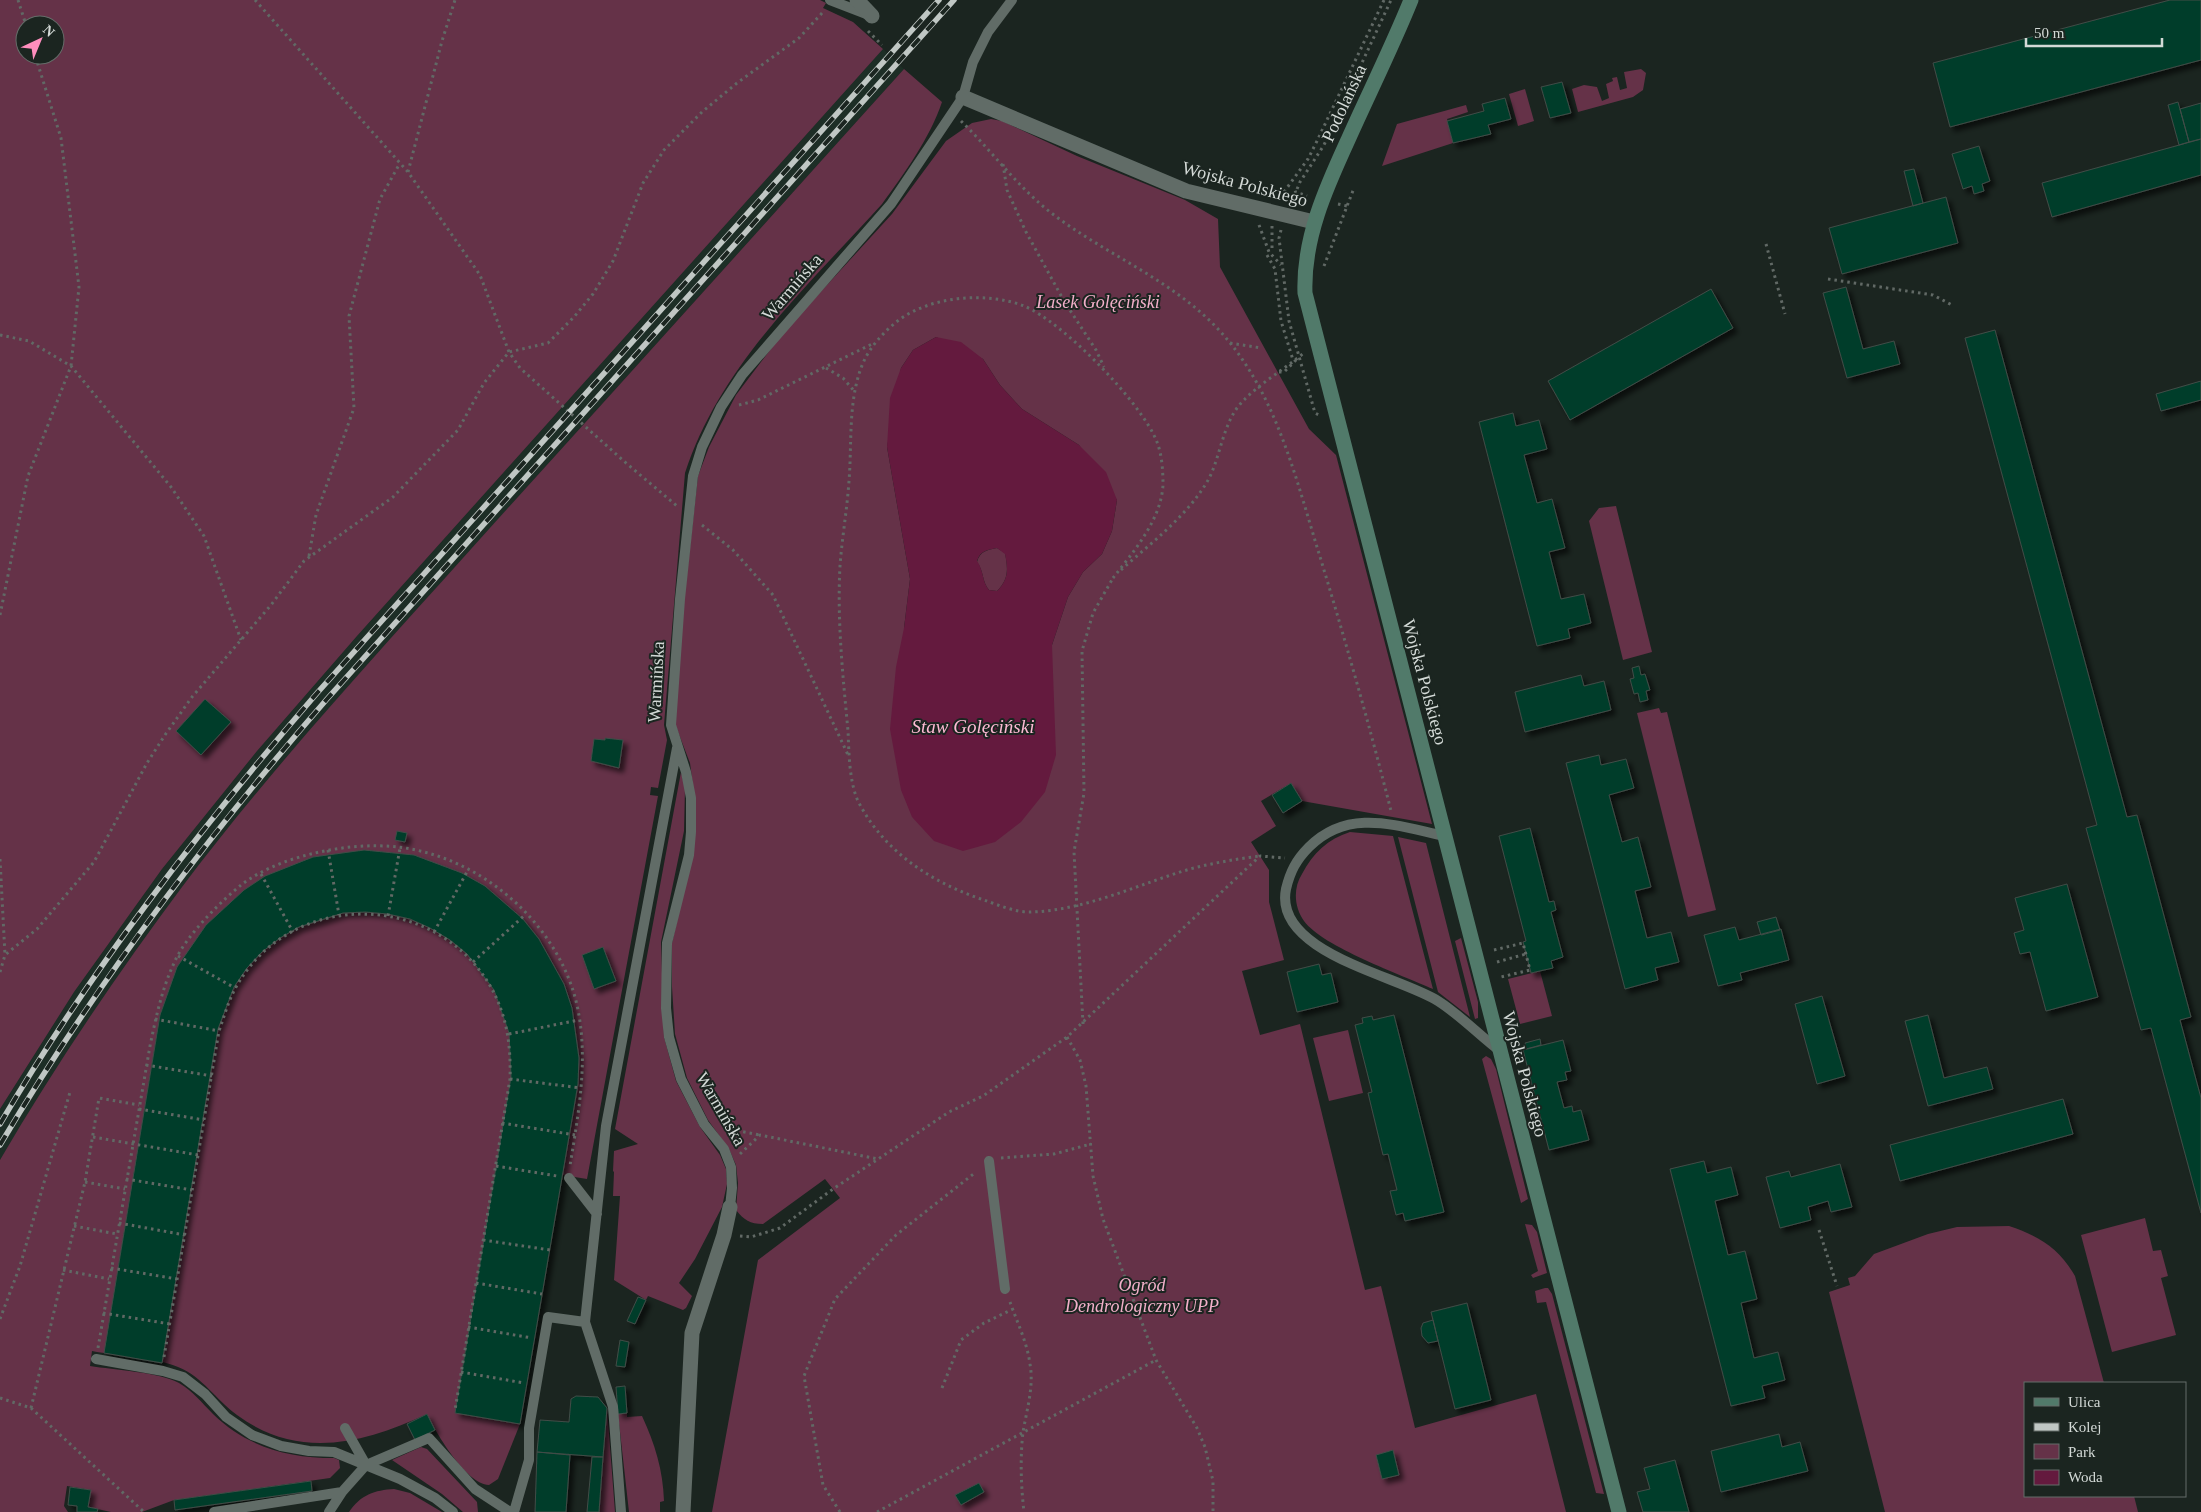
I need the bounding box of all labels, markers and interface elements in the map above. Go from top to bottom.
north arrow [15,15,65,65]
scale bar [2026,15,2162,47]
text: N [40,22,58,40]
text: 50 m [2034,25,2065,41]
street label: Podolańska [1317,61,1371,145]
street label: Wojska Polskiego [1180,158,1310,210]
street label: Warmińska [758,250,826,324]
park label: Lasek Golęciński [1035,292,1160,312]
street label: Wojska Polskiego [1399,617,1451,747]
street label: Warmińska [644,641,668,723]
water label: Staw Golęciński [912,716,1034,737]
street label: Wojska Polskiego [1499,1009,1551,1139]
street label: Warmińska [692,1069,750,1149]
park label: Ogród Dendrologiczny UPP [1064,1275,1219,1316]
legend [2024,1382,2186,1497]
text: Ulica [2068,1394,2101,1410]
text: Kolej [2068,1419,2101,1435]
text: Park [2068,1444,2096,1460]
text: Woda [2068,1469,2103,1485]

